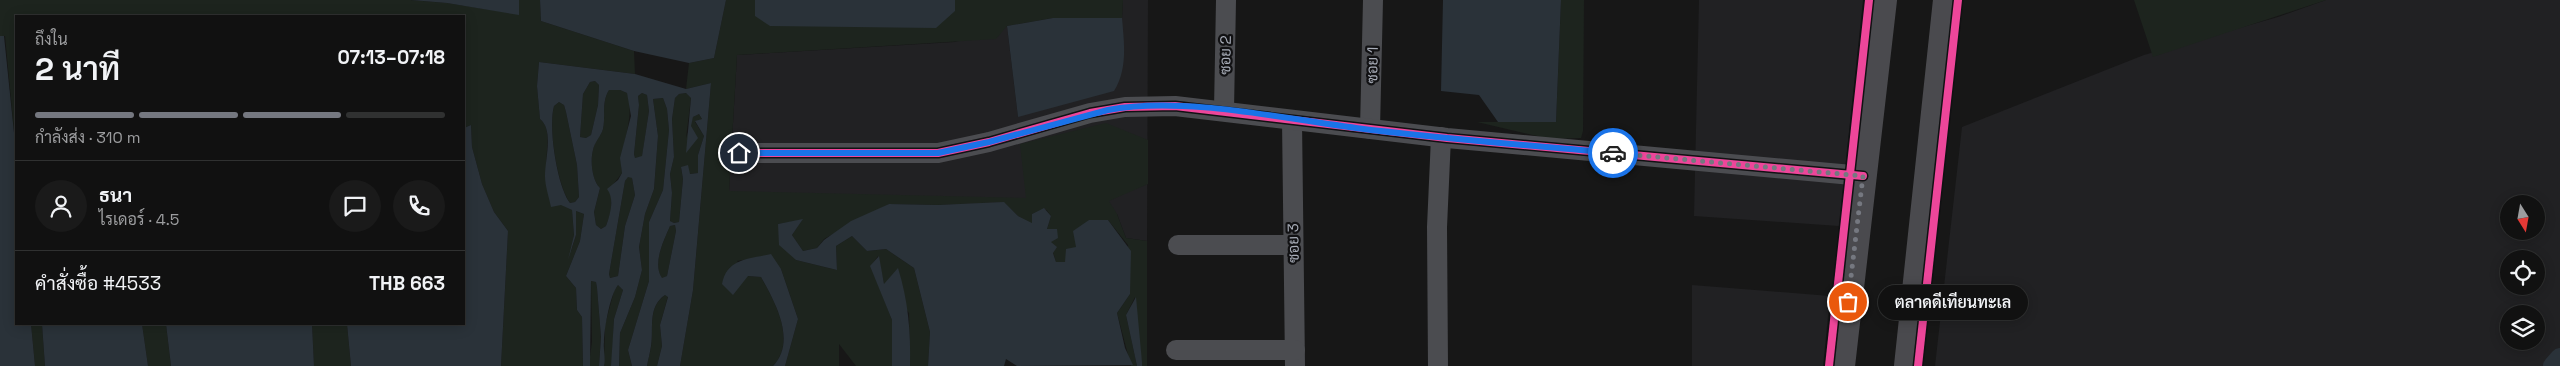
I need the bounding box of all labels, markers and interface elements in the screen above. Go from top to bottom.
text: ถึงใน [35,29,68,50]
street label: ซอย 2 [1215,35,1235,75]
text: 07:13–07:18 [338,45,445,70]
street label: ซอย 1 [1362,46,1382,84]
text: 2 นาที [35,49,120,89]
text: กำลังส่ง · 310 m [35,127,141,148]
courier [1588,128,1638,178]
pin [718,132,760,174]
icon: home [725,139,753,167]
icon: car [1599,139,1627,167]
button: person [35,180,87,232]
button: chat [329,180,381,232]
button: phone [393,180,445,232]
text: ธนา [99,183,132,208]
north arrow [2500,195,2545,240]
map controls [2500,195,2545,350]
text: ไรเดอร์ · 4.5 [99,209,179,230]
street label: ซอย 3 [1283,223,1303,263]
button: locate [2500,250,2545,295]
text: คำสั่งซื้อ #4533 [35,271,161,296]
text: THB 663 [369,271,445,296]
pin [1827,281,1869,323]
callout: ตลาดดีเทียนทะเล [1878,284,2028,320]
icon: bag [1834,288,1862,316]
text: ตลาดดีเทียนทะเล [1895,292,2011,313]
button: layers [2500,305,2545,350]

